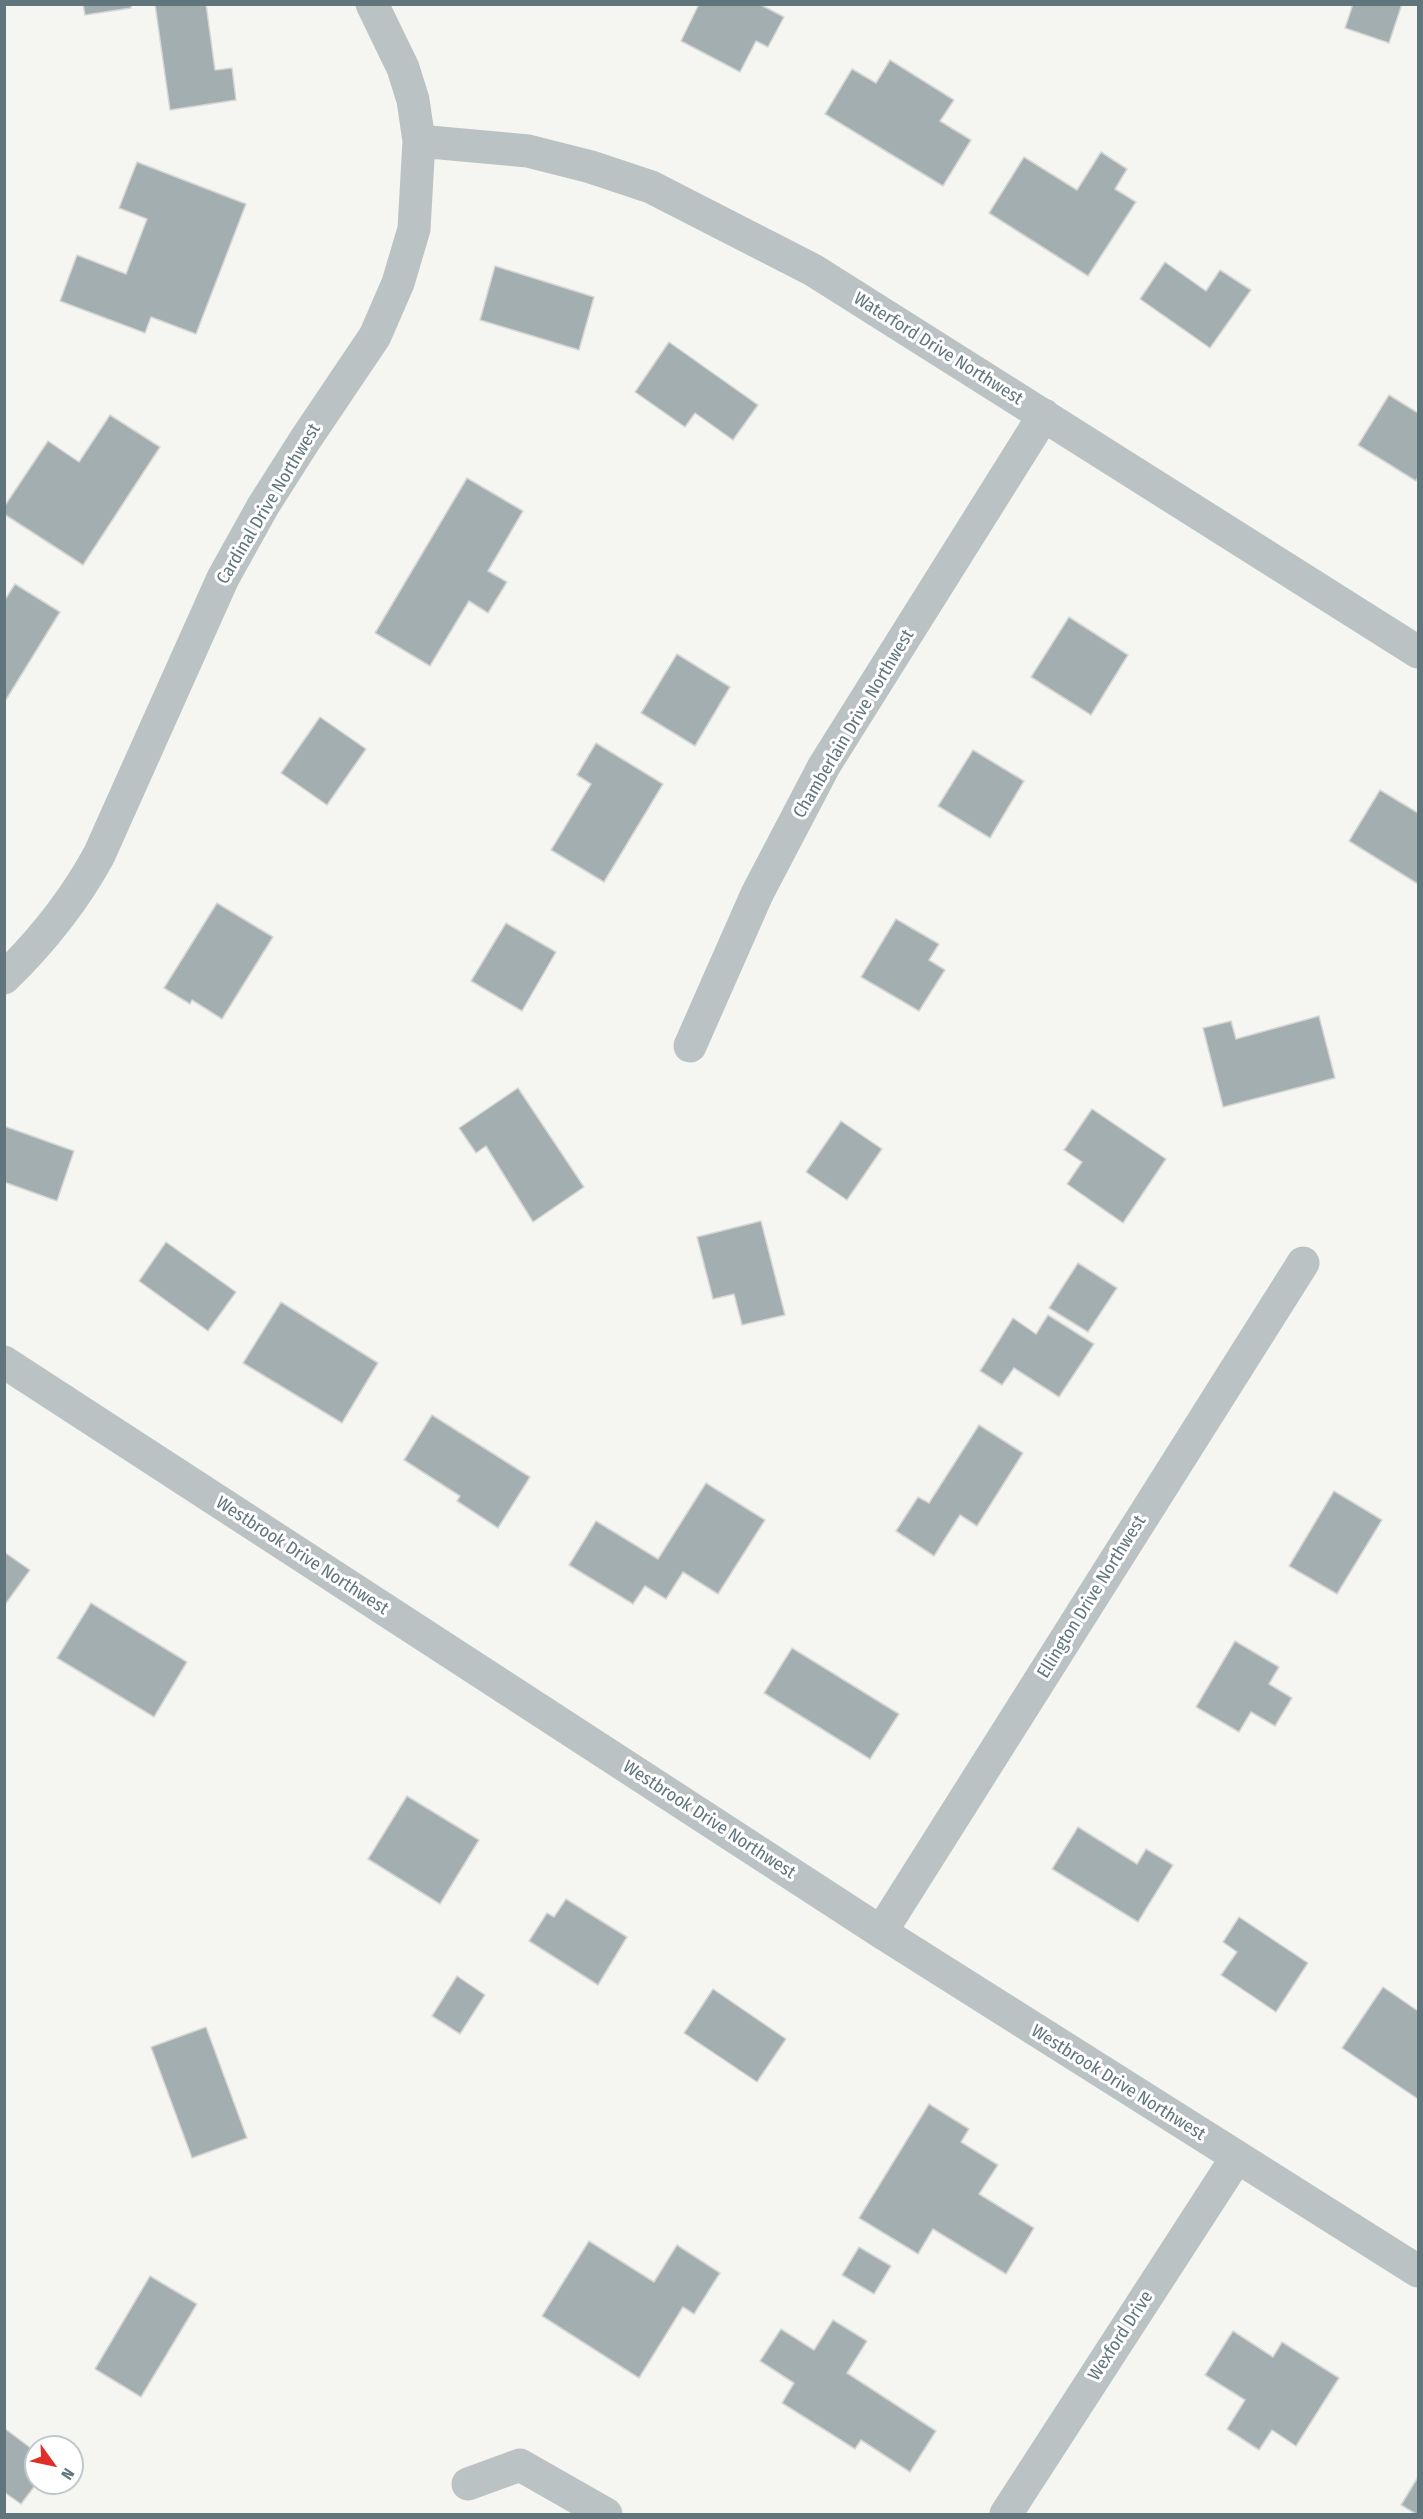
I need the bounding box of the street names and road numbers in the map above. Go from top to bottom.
street label: Waterford Drive Northwest [849,288,1027,410]
street label: Cardinal Drive Northwest [212,420,326,588]
street label: Chamberlain Drive Northwest [789,626,919,822]
street label: Westbrook Drive Northwest [212,1492,392,1620]
street label: Ellington Drive Northwest [1033,1512,1151,1682]
street label: Westbrook Drive Northwest [619,1756,799,1884]
street label: Westbrook Drive Northwest [1027,2021,1209,2145]
street label: Wexford Drive [1084,2287,1158,2385]

